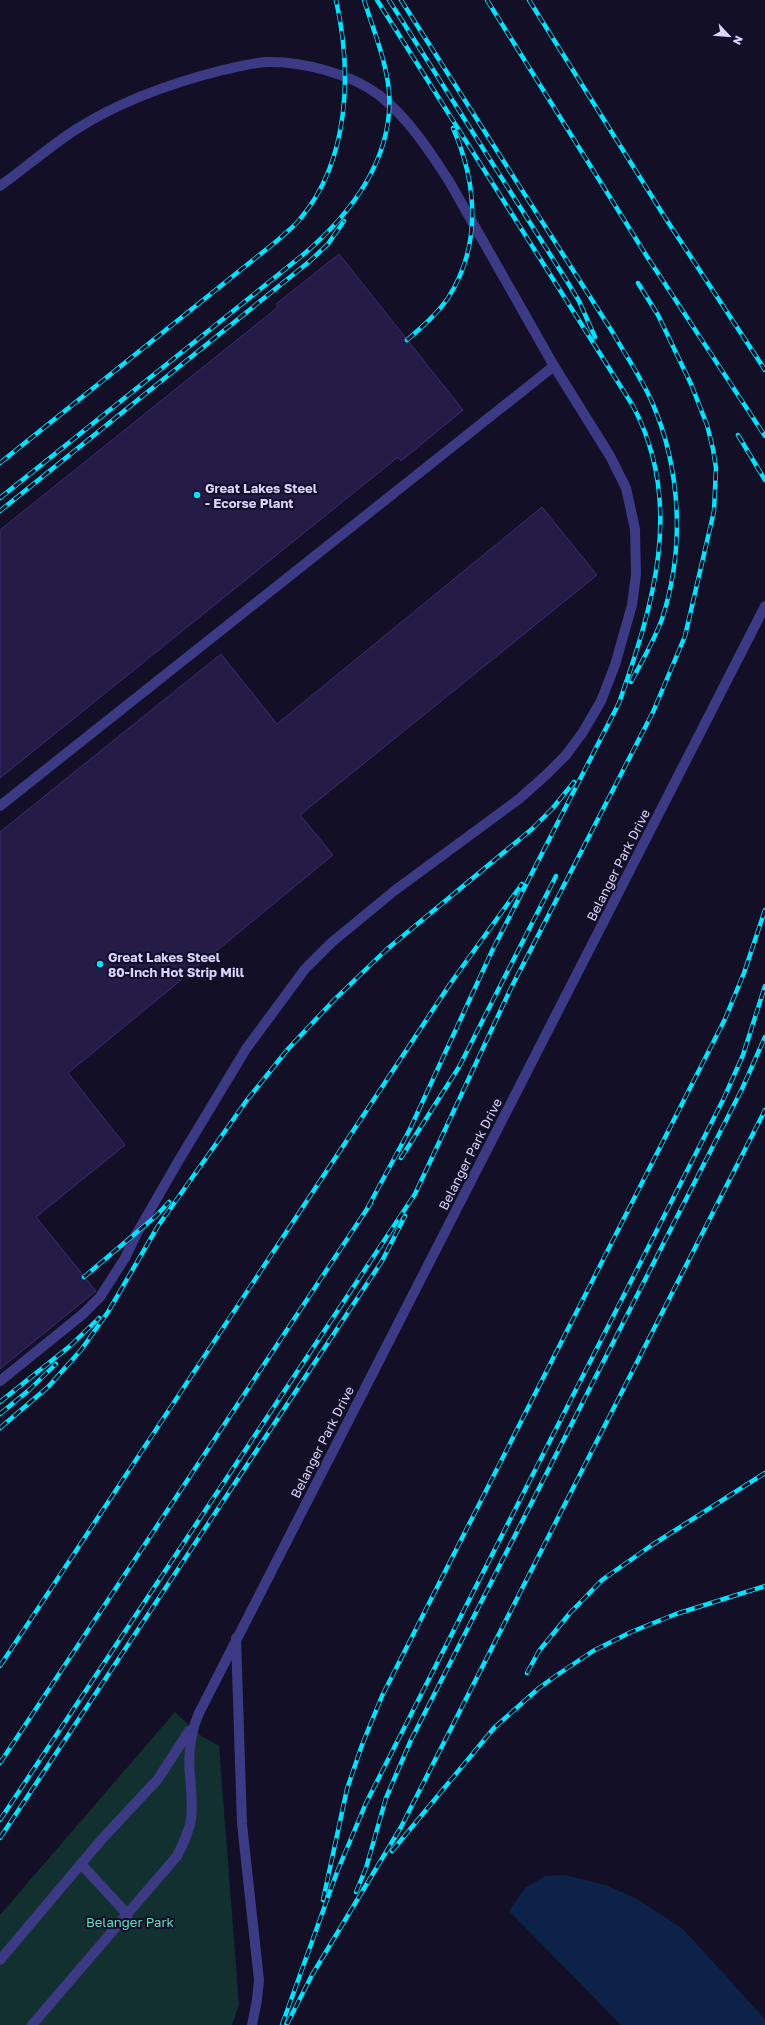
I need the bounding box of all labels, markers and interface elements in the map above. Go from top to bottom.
north arrow [709,16,749,56]
text: N [731,34,746,47]
place label: Great Lakes Steel - Ecorse Plant [205,480,318,511]
marker: Great Lakes Steel - Ecorse Plant [192,490,202,500]
street label: Belanger Park Drive [583,806,653,924]
place label: Great Lakes Steel 80-Inch Hot Strip Mill [108,949,245,980]
marker: Great Lakes Steel 80-Inch Hot Strip Mill [95,959,105,969]
street label: Belanger Park Drive [435,1095,505,1213]
street label: Belanger Park Drive [287,1383,357,1501]
park label: Belanger Park [86,1914,175,1930]

